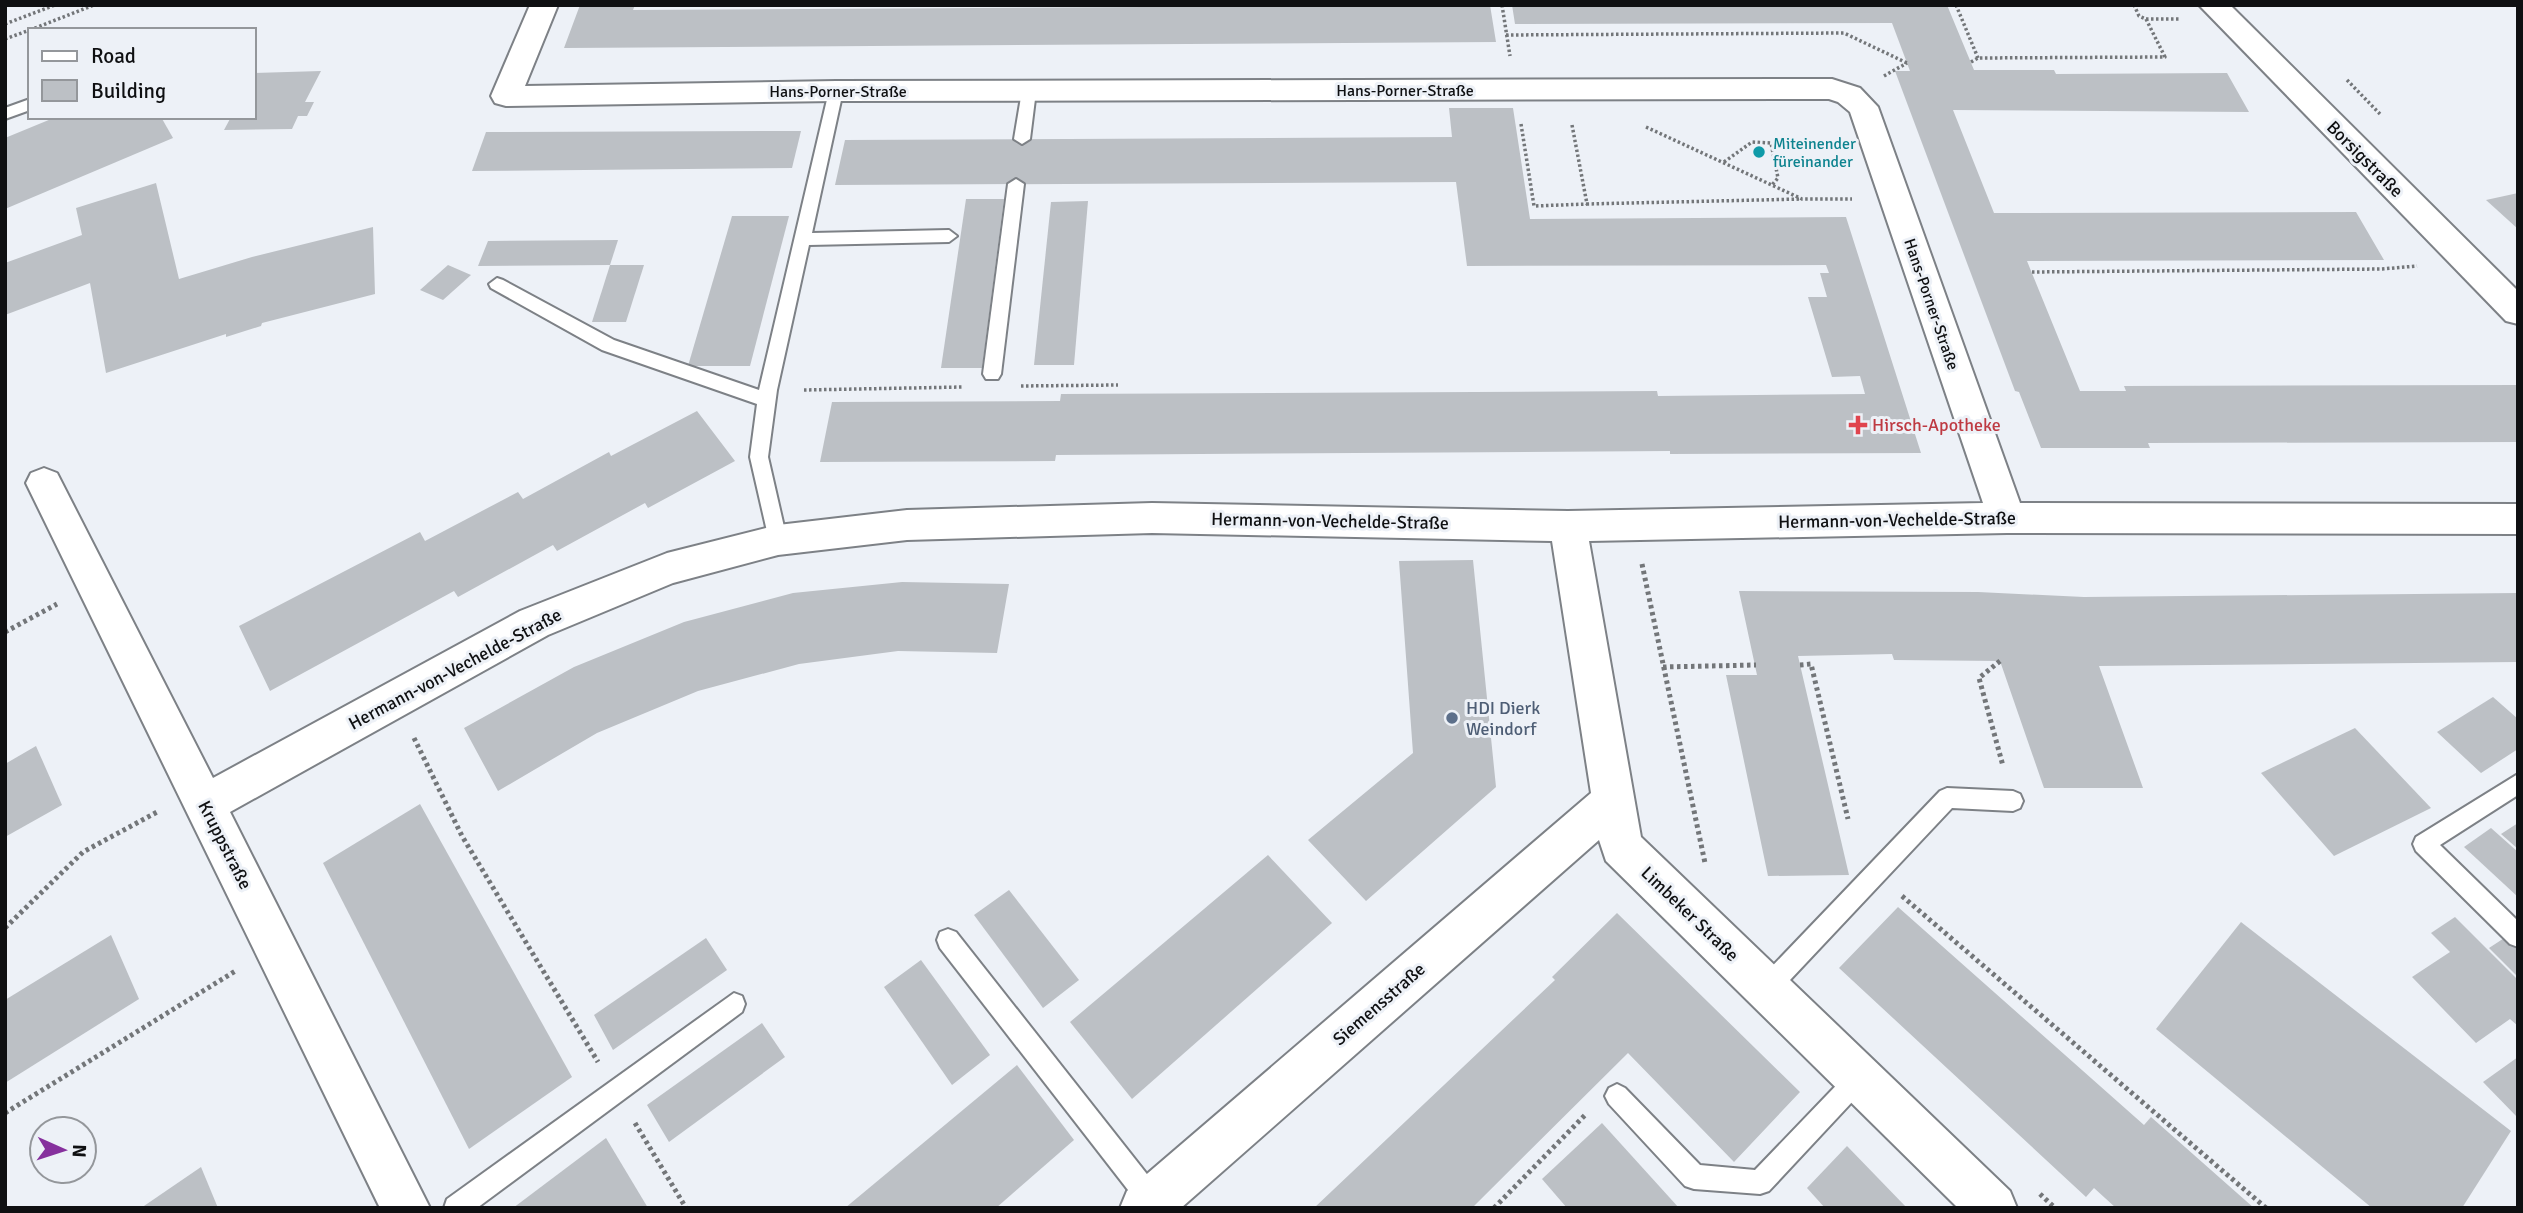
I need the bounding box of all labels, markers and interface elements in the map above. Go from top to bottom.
legend [28,28,256,119]
text: Road [91,43,136,69]
text: Building [91,78,166,104]
street label: Hans-Porner-Straße [1336,81,1474,101]
street label: Hans-Porner-Straße [769,82,907,102]
street label: Borsigstraße [2322,116,2408,202]
place label: Miteinender füreinander [1773,134,1856,172]
marker: Miteinender füreinander [1751,144,1767,160]
street label: Hans-Porner-Straße [1899,236,1963,373]
place label: Hirsch-Apotheke [1872,414,2001,436]
marker: Hirsch-Apotheke [1850,417,1866,433]
street label: Hermann-von-Vechelde-Straße [1778,507,2016,533]
street label: Hermann-von-Vechelde-Straße [1211,508,1449,534]
street label: Hermann-von-Vechelde-Straße [345,603,565,735]
place label: HDI Dierk Weindorf [1466,697,1540,740]
marker: HDI Dierk Weindorf [1444,710,1460,726]
street label: Kruppstraße [193,797,257,893]
street label: Limbeker Straße [1637,862,1743,966]
street label: Siemensstraße [1328,958,1430,1050]
north arrow [28,1115,98,1185]
text: N [67,1144,91,1158]

